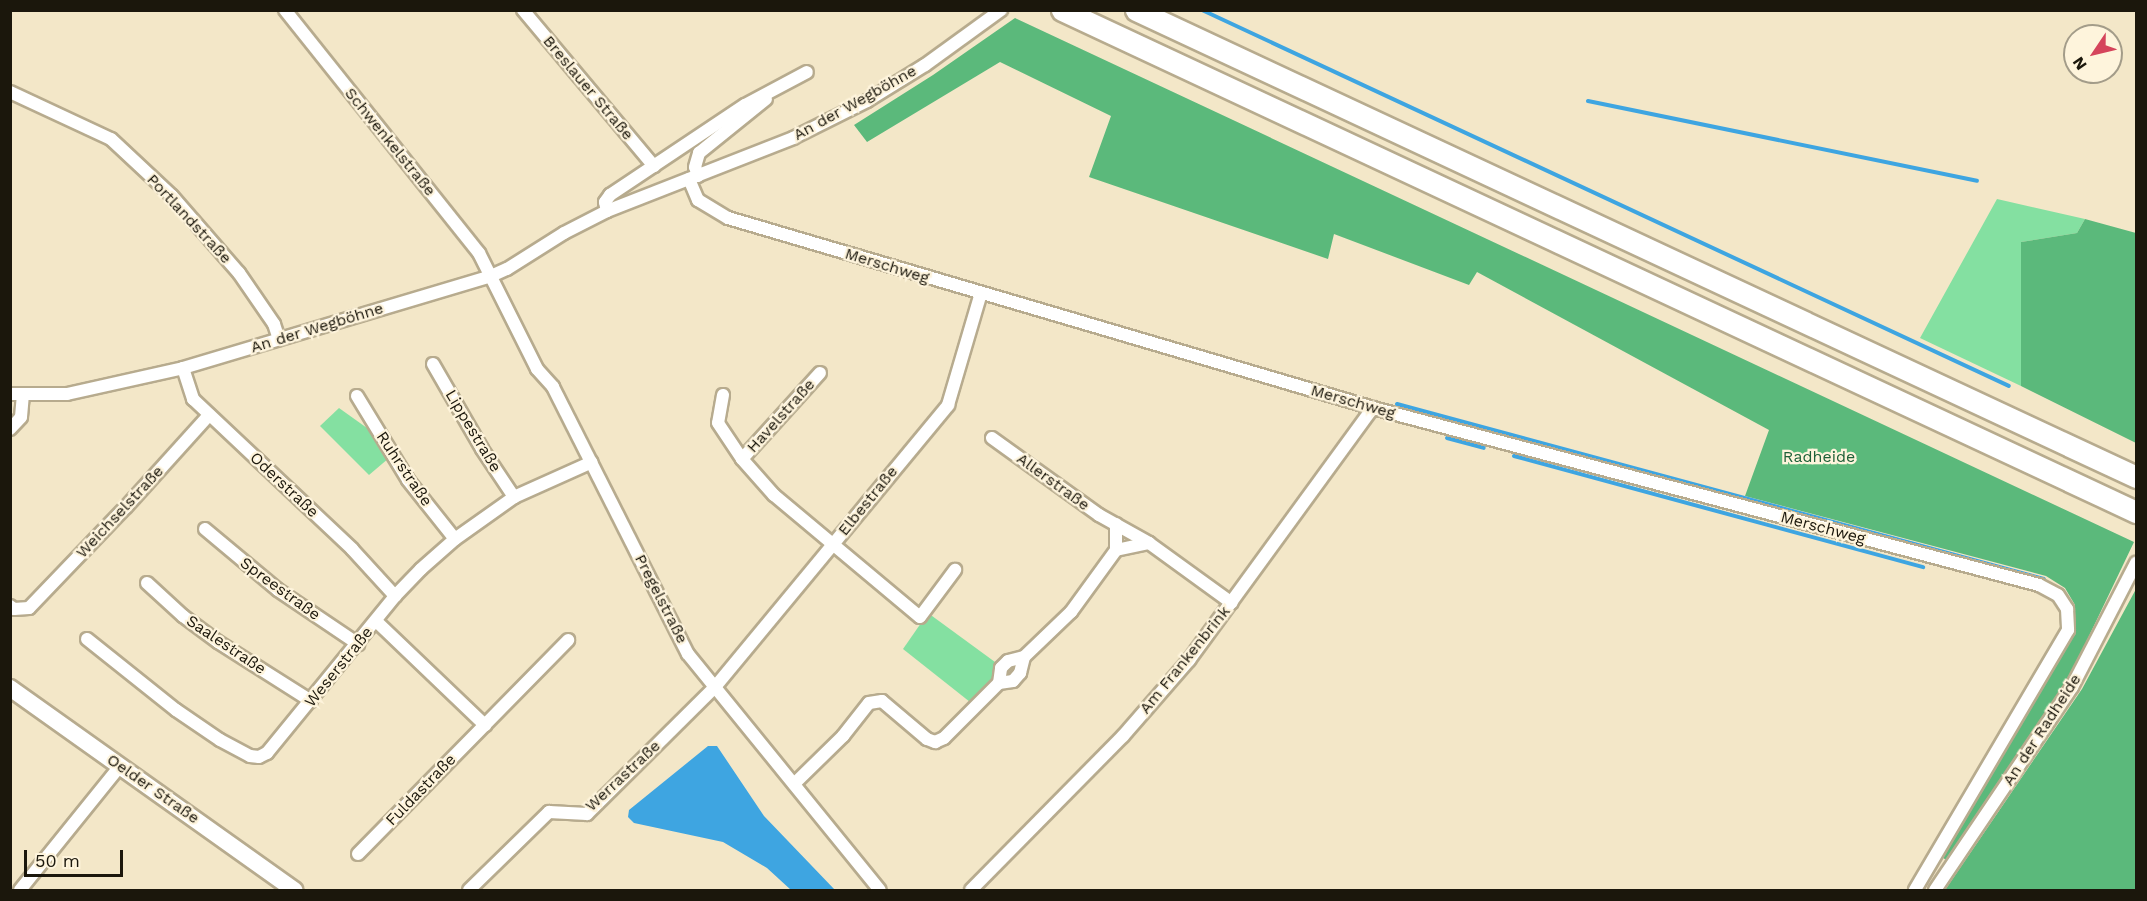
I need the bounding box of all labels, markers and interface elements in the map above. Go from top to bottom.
north arrow [2063,24,2123,84]
street label: Breslauer Straße [539,32,637,144]
text: N [2068,53,2091,74]
street label: An der Wegböhne [790,61,920,145]
street label: Schwenkelstraße [340,84,440,200]
street label: Portlandstraße [143,170,235,268]
street label: Merschweg [843,244,931,288]
street label: An der Wegböhne [248,299,386,357]
street label: Havelstraße [743,375,819,457]
street label: Merschweg [1309,381,1397,423]
street label: Lippestraße [441,386,505,476]
street label: Ruhrstraße [372,428,436,510]
park label: Radheide [1783,447,1855,467]
street label: Oderstraße [246,448,322,522]
street label: Allerstraße [1013,449,1093,515]
street label: Weichselstraße [72,462,168,562]
street label: Elbestraße [834,462,902,540]
street label: Merschweg [1779,507,1867,549]
street label: Pregelstraße [630,551,692,647]
street label: Spreestraße [236,553,324,625]
street label: Am Frankenbrink [1136,602,1234,718]
street label: Saalestraße [183,611,269,679]
street label: Weserstraße [301,623,377,711]
street label: An der Radheide [1999,670,2085,790]
street label: Werrastraße [582,736,664,816]
street label: Oelder Straße [103,750,203,828]
street label: Fuldastraße [382,750,460,830]
scale bar [27,838,126,876]
text: 50 m [35,850,80,871]

